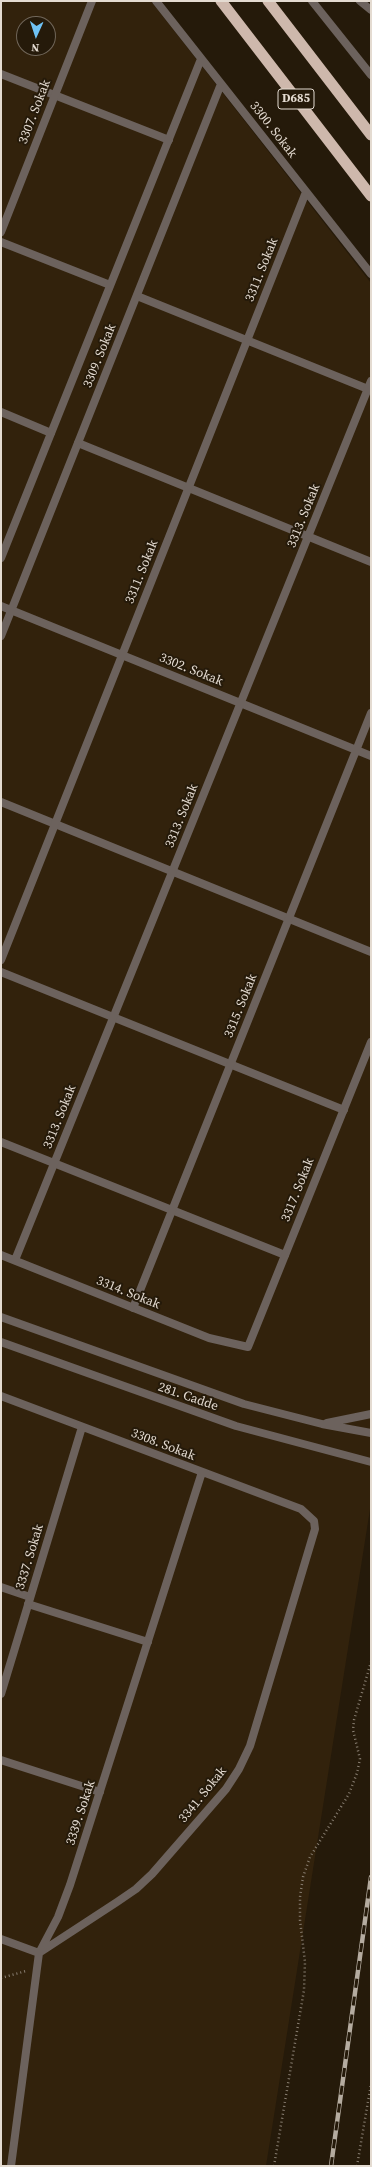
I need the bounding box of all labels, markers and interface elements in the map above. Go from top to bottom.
north arrow [16,16,56,56]
text: N [31,40,40,55]
street label: 3307. Sokak [16,78,54,146]
road number: D685 [278,89,314,109]
street label: 3300. Sokak [246,99,300,161]
street label: 3311. Sokak [242,236,282,304]
street label: 3309. Sokak [80,322,120,390]
street label: 3313. Sokak [284,482,324,550]
street label: 3311. Sokak [122,538,162,606]
street label: 3302. Sokak [157,650,225,690]
street label: 3313. Sokak [162,782,202,850]
street label: 3315. Sokak [221,972,261,1040]
street label: 3313. Sokak [40,1083,80,1151]
street label: 3317. Sokak [278,1156,318,1224]
street label: 3314. Sokak [94,1273,162,1313]
street label: 281. Cadde [156,1379,220,1415]
street label: 3308. Sokak [129,1426,197,1464]
street label: 3337. Sokak [13,1522,47,1592]
street label: 3341. Sokak [176,1764,230,1826]
street label: 3339. Sokak [63,1779,99,1847]

